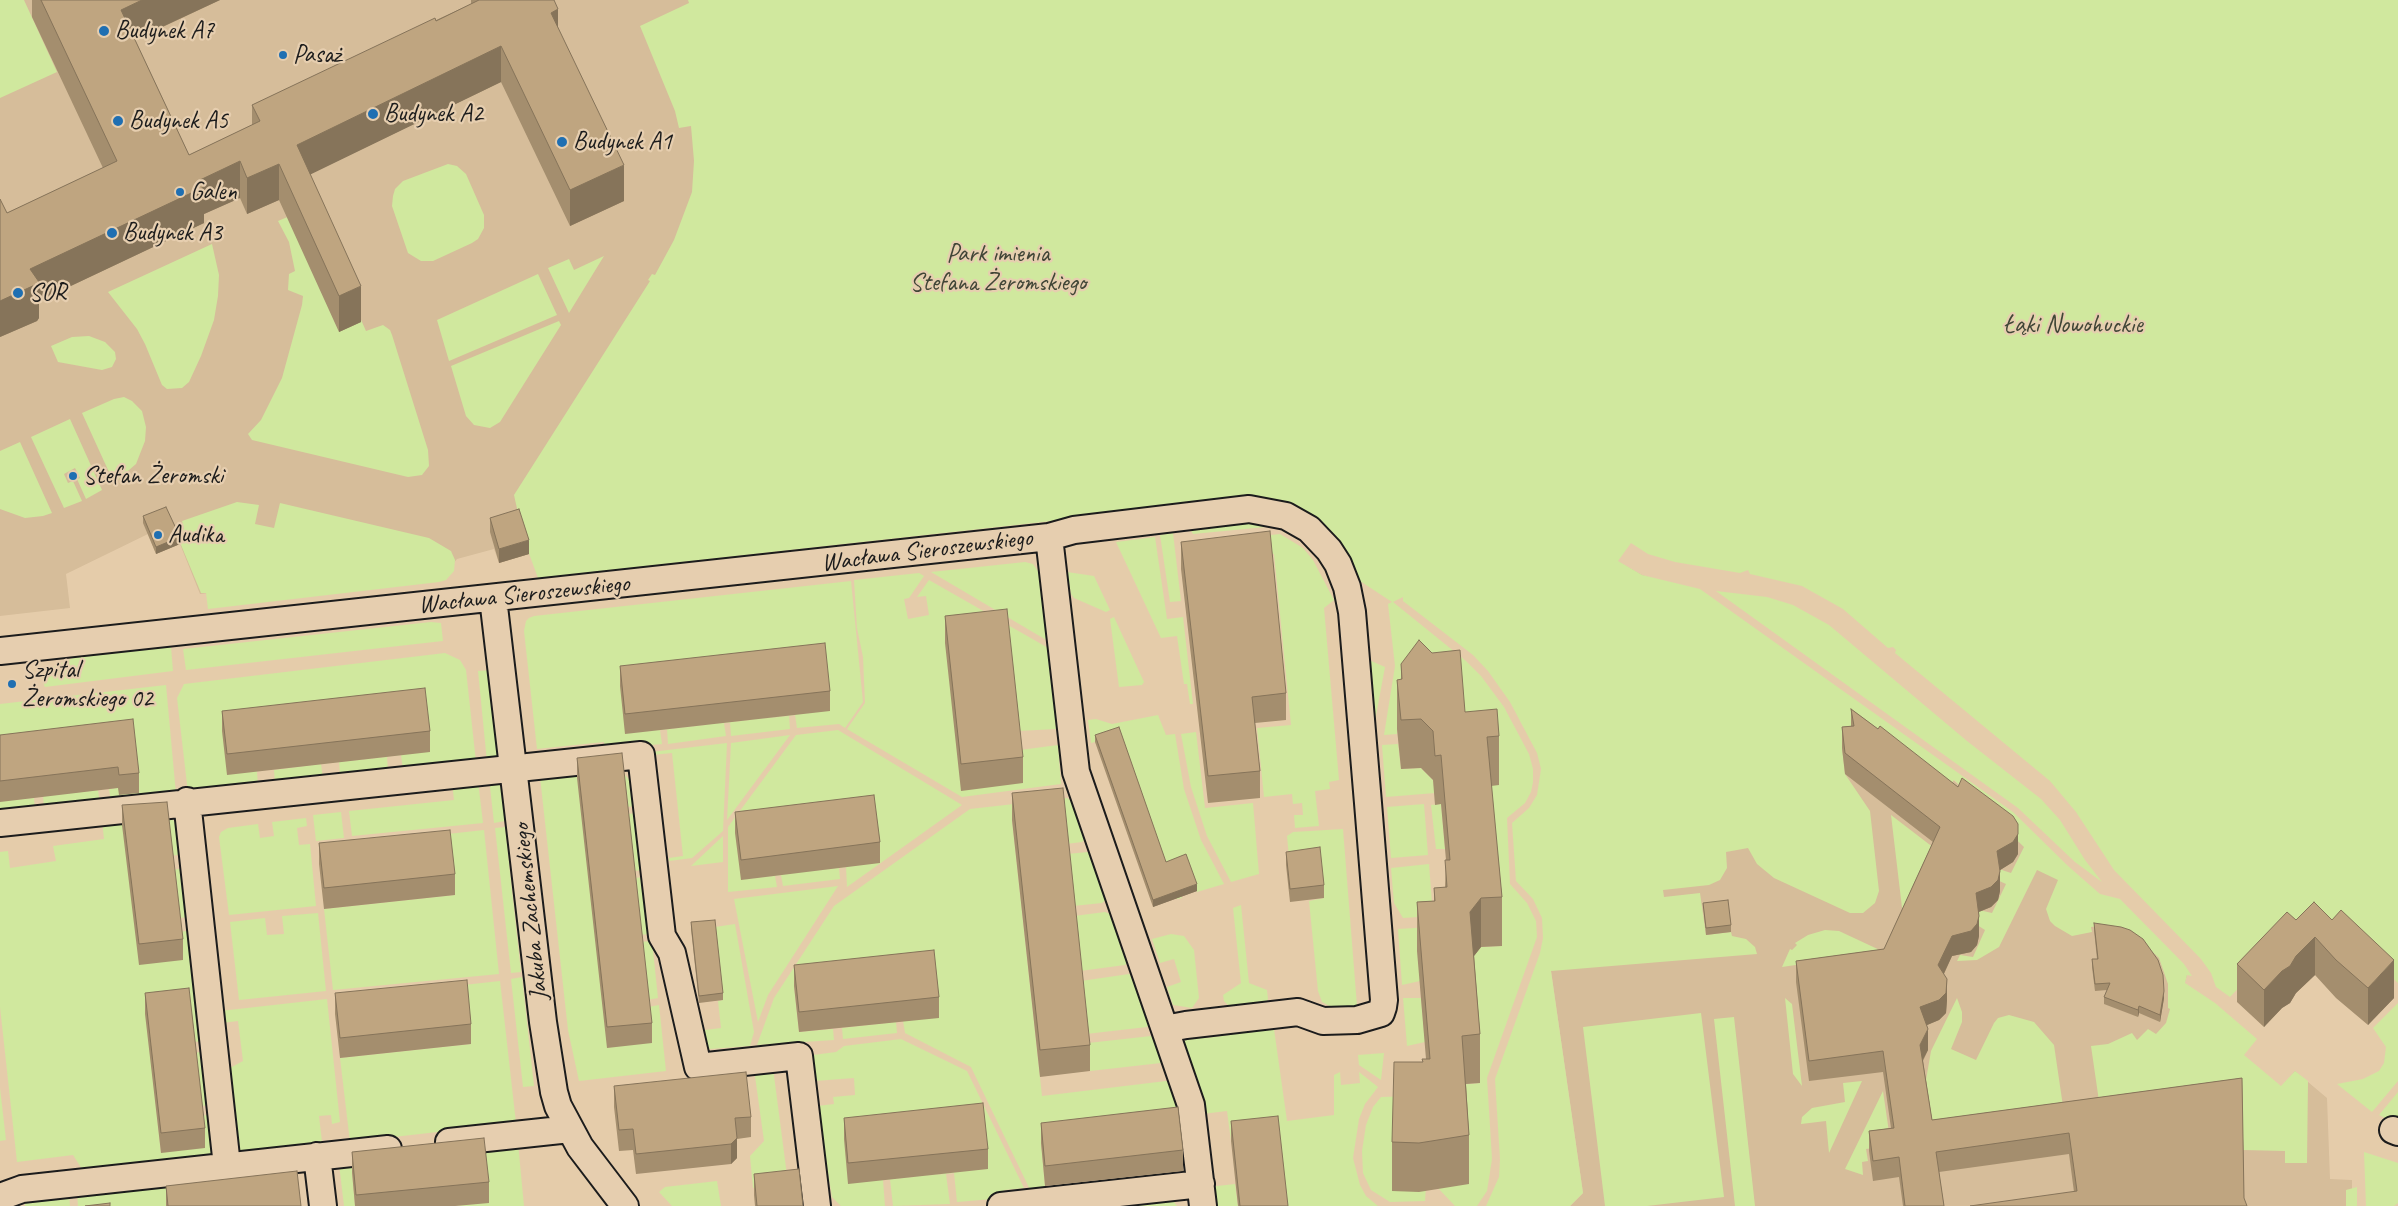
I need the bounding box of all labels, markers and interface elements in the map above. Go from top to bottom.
place label: Budynek A7 [115,16,214,46]
marker: Budynek A7 [97,24,111,38]
place label: Pasaż [293,40,341,70]
marker: Pasaż [277,49,289,61]
place label: Budynek A2 [384,99,483,129]
place label: Budynek A5 [129,106,228,136]
marker: Budynek A2 [366,107,380,121]
marker: Budynek A5 [111,114,125,128]
place label: Budynek A1 [573,127,672,157]
marker: Budynek A1 [555,135,569,149]
place label: Galen [190,177,237,207]
marker: Galen [174,186,186,198]
place label: Budynek A3 [123,218,222,248]
marker: Budynek A3 [105,226,119,240]
park label: Park imienia Stefana Żeromskiego [910,239,1086,298]
place label: SOR [29,278,66,308]
marker: SOR [11,286,25,300]
park label: Łąki Nowohuckie [2003,310,2143,340]
place label: Stefan Żeromski [83,461,223,491]
marker: Stefan Żeromski [67,470,79,482]
place label: Audika [168,520,223,550]
street label: Wacława Sieroszewskiego [820,523,1034,579]
marker: Audika [152,529,164,541]
street label: Wacława Sieroszewskiego [417,569,631,621]
place label: Szpital Żeromskiego 02 [22,655,153,714]
marker: Szpital Żeromskiego 02 [6,678,18,690]
street label: Jakuba Zachemskiego [507,822,555,1002]

